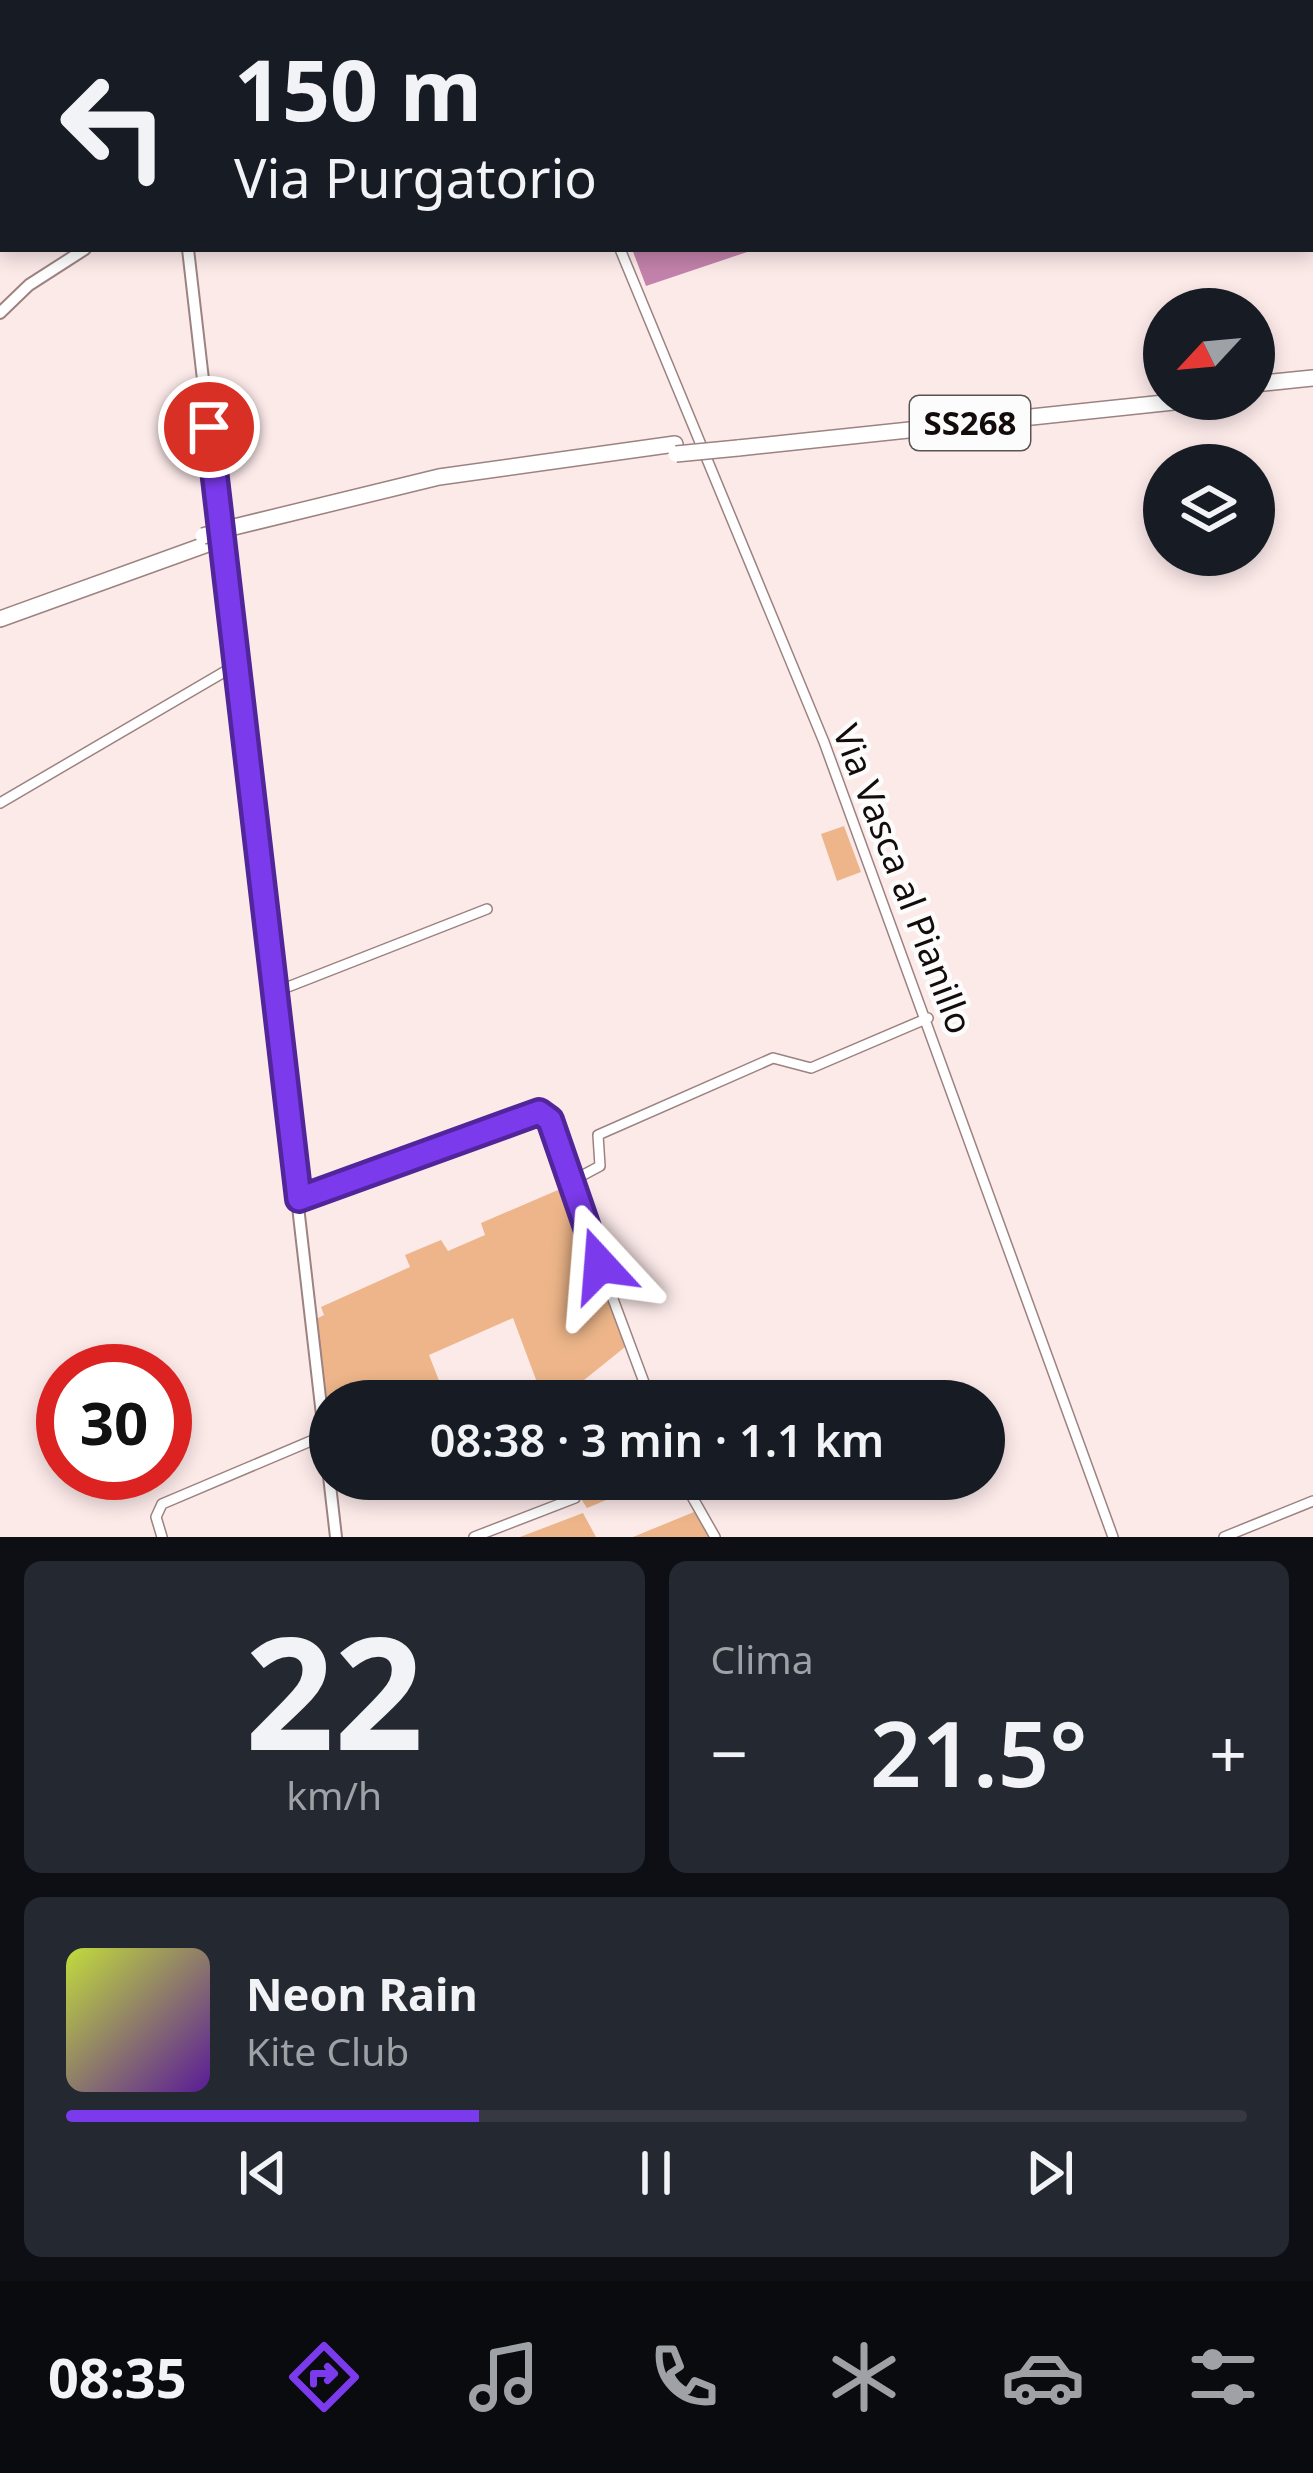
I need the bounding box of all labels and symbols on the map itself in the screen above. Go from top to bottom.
north arrow [1143,288,1275,420]
pin [158,376,260,478]
road number: SS268 [910,396,1030,450]
street label: Via Vasca al Pianillo [822,717,985,1041]
position arrow [537,1202,663,1328]
speed limit sign: 30 [36,1344,192,1500]

